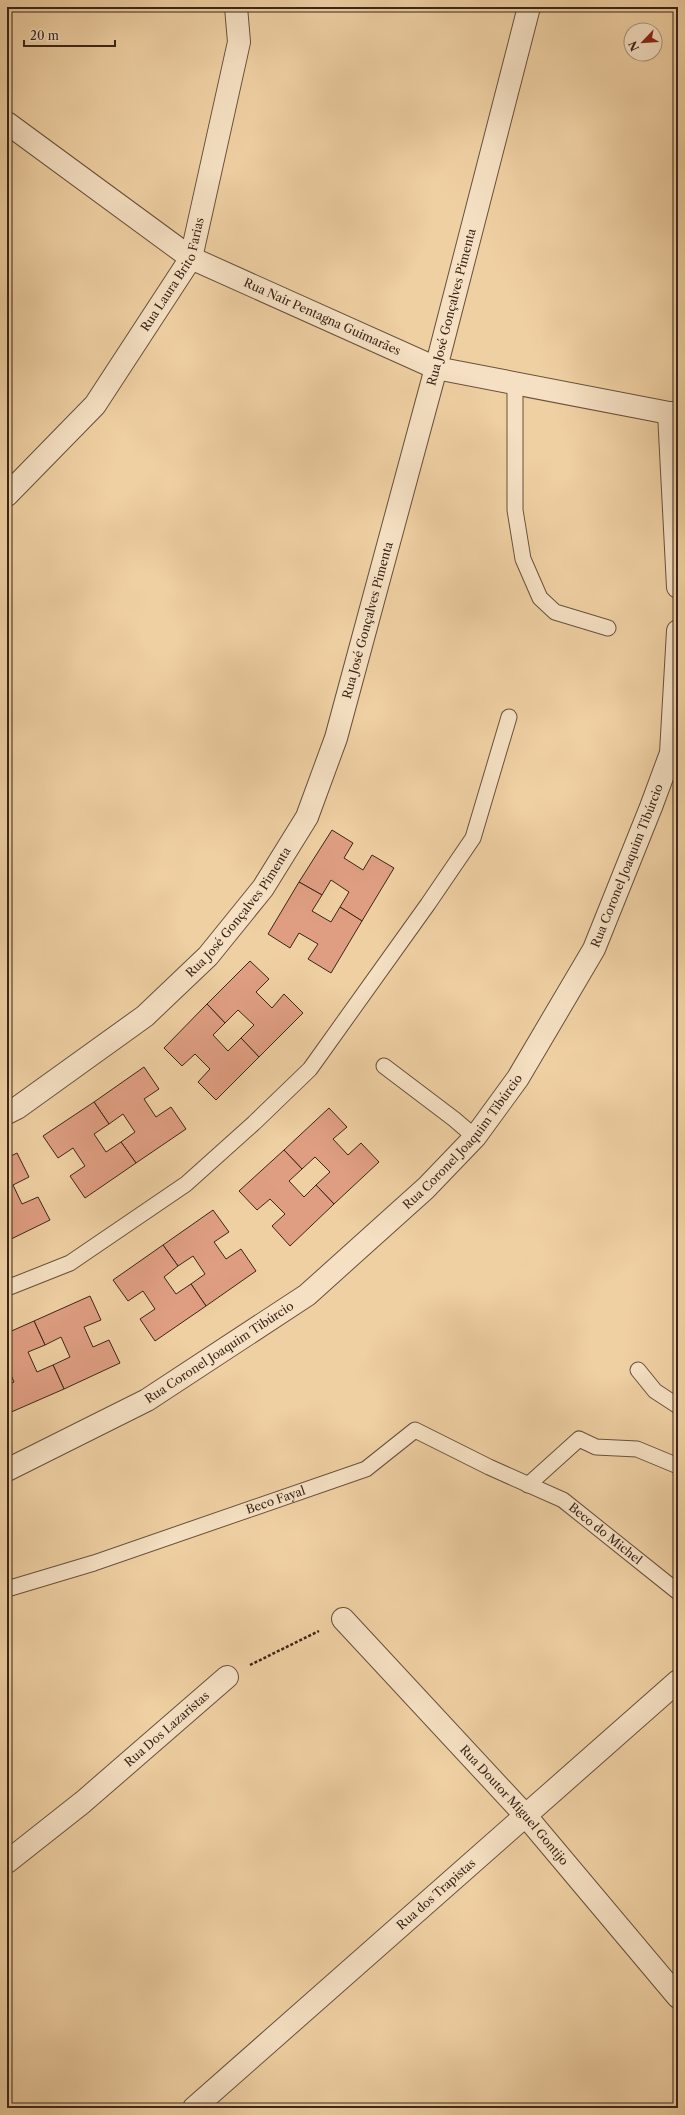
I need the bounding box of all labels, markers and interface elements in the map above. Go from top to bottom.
scale bar [24,22,115,48]
north arrow [623,22,663,62]
text: 20 m [30,28,59,43]
text: N [625,39,642,54]
street label: Rua Laura Brito Farias [137,216,207,334]
street label: Rua José Gonçalves Pimenta [424,226,479,387]
street label: Rua Nair Pentagna Guimarães [242,275,403,358]
street label: Rua José Gonçalves Pimenta [339,539,396,700]
street label: Rua Coronel Joaquim Tibúrcio [587,782,666,950]
street label: Rua José Gonçalves Pimenta [182,844,294,980]
street label: Rua Coronel Joaquim Tibúrcio [400,1071,525,1212]
street label: Rua Coronel Joaquim Tibúrcio [142,1298,296,1406]
street label: Beco Fayal [244,1482,308,1517]
street label: Beco do Michel [566,1499,646,1568]
street label: Rua Dos Lazaristas [121,1688,212,1770]
street label: Rua Doutor Miguel Gontijo [457,1742,572,1868]
street label: Rua dos Trapistas [393,1855,478,1933]

